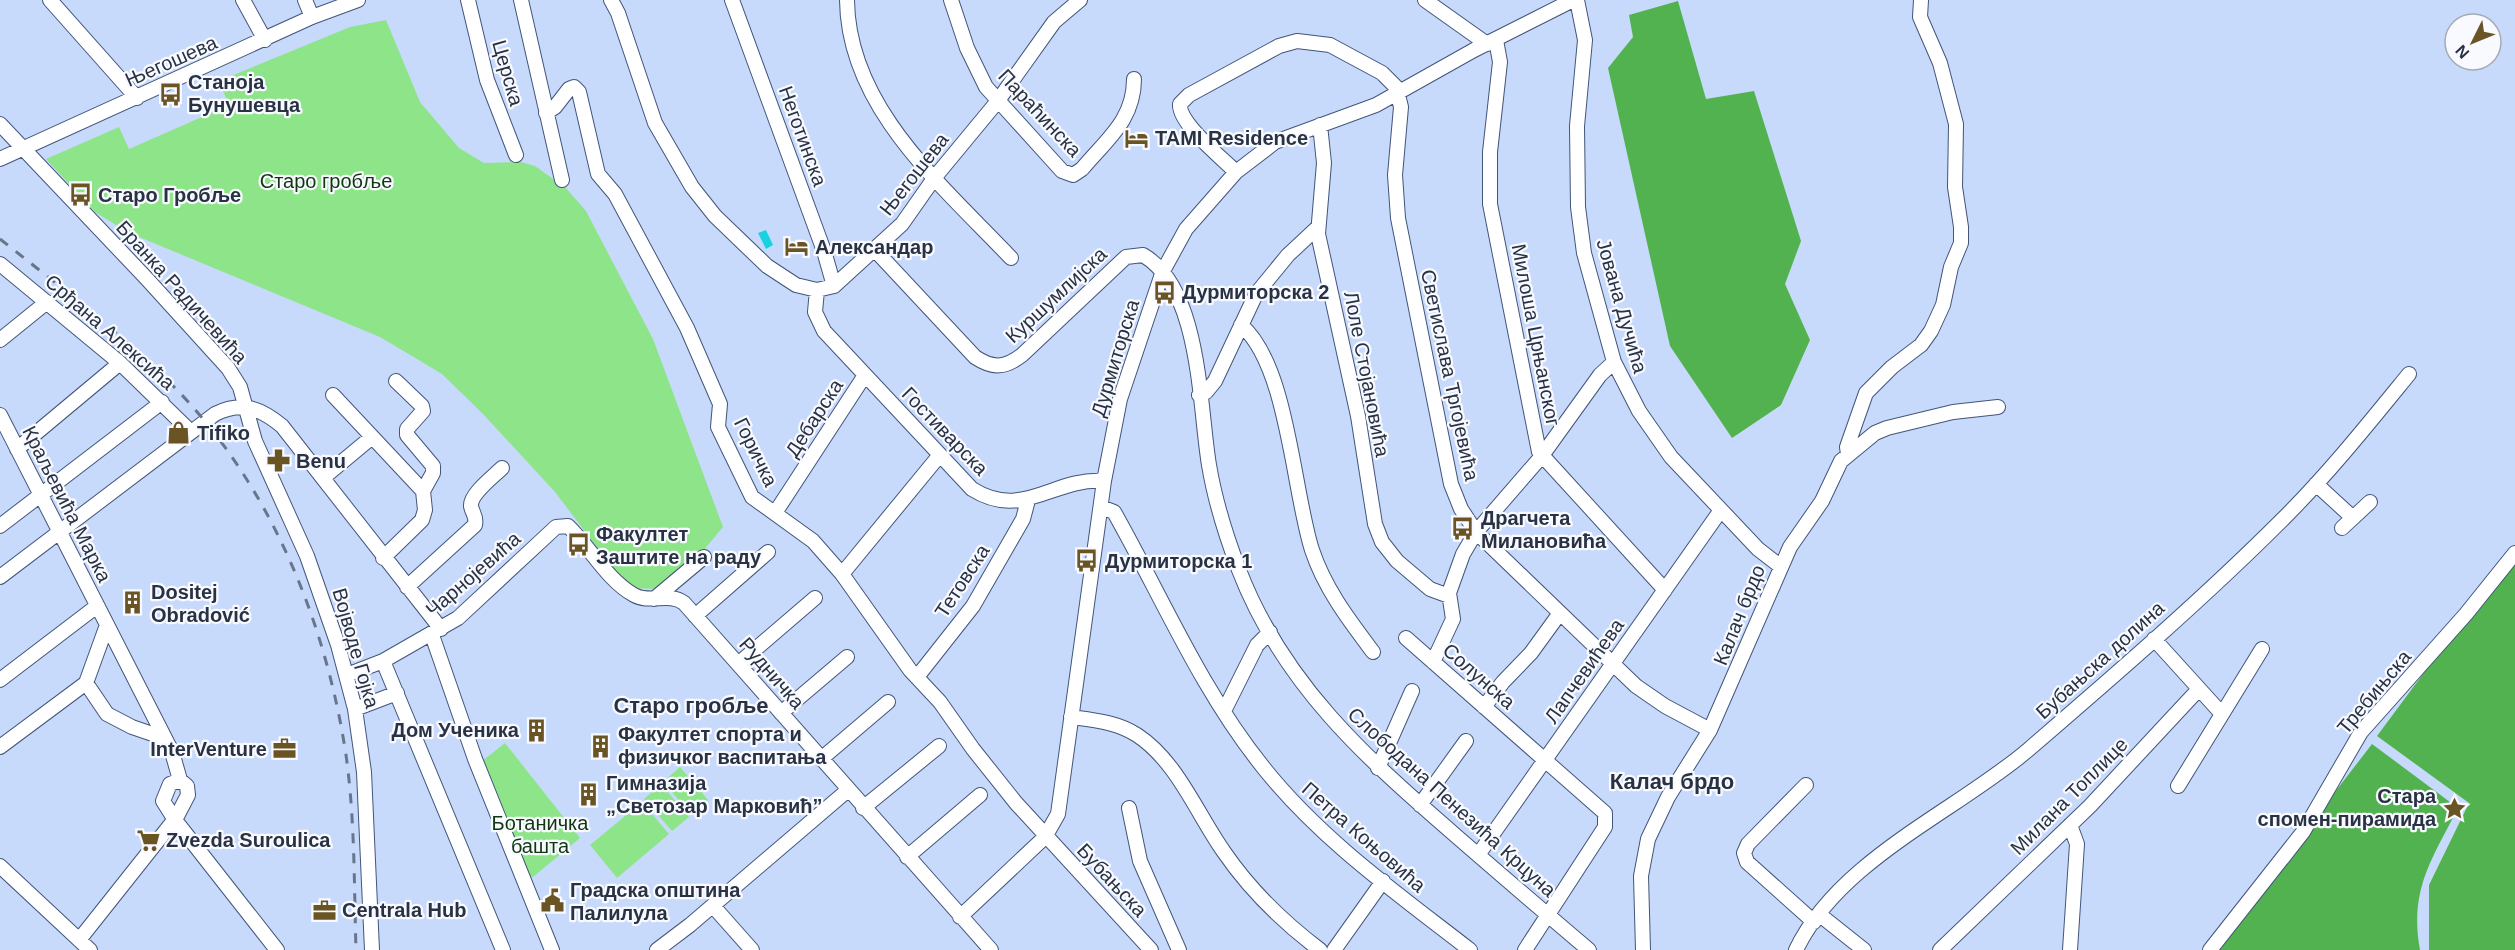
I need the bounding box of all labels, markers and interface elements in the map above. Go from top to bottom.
north arrow [2443,12,2503,72]
street label: Његошева [122,31,221,91]
street label: Церска [488,38,528,109]
text: N [2452,42,2473,62]
street label: Параћинска [994,65,1087,162]
place label: Станоја Бунушевца [188,71,301,116]
bus stop icon: Станоја Бунушевца [157,81,183,107]
street label: Неготинска [775,83,832,190]
hotel icon: TAMI Residence [1124,125,1150,151]
place label: TAMI Residence [1155,127,1308,149]
street label: Његошева [875,128,953,219]
park label: Старо гробље [260,170,392,192]
bus stop icon: Старо Гробље [67,182,93,208]
place label: Старо Гробље [98,184,241,206]
street label: Бранка Радичевића [112,216,252,369]
hotel icon: Александар [784,234,810,260]
place label: Александар [815,236,933,258]
street label: Јована Дучића [1592,237,1652,376]
street label: Куршумлијска [1001,242,1112,347]
street label: Милоша Црњанског [1508,242,1564,428]
street label: Светислава Тргојевића [1417,267,1483,483]
street label: Срђана Алексића [41,270,180,395]
bus stop icon: Дурмиторска 2 [1151,279,1177,305]
place label: Дурмиторска 2 [1182,281,1329,303]
street label: Лоле Стојановића [1340,289,1394,460]
street label: Дурмиторска [1087,296,1144,419]
street label: Дебарска [781,374,848,461]
street label: Гостиварска [898,382,993,480]
street label: Горичка [730,414,782,491]
shop icon: Tifiko [166,420,192,446]
street label: Краљевића Марка [18,422,116,586]
place label: Tifiko [197,422,250,444]
pharmacy icon: Benu [265,448,291,474]
place label: Benu [296,450,346,472]
place label: Драгчета Милановића [1481,507,1607,552]
bus stop icon: Драгчета Милановића [1450,516,1476,542]
place label: Факултет Заштите на раду [596,523,762,568]
street label: Чарнојевића [421,527,525,621]
bus stop icon: Факултет Заштите на раду [565,532,591,558]
street label: Тетовска [930,540,994,622]
bus stop icon: Дурмиторска 1 [1074,548,1100,574]
place label: Дурмиторска 1 [1105,550,1252,572]
street label: Калач брдо [1709,562,1769,668]
place label: Dositej Obradović [151,581,250,626]
street label: Војводе Гојка [328,586,384,711]
building icon: Dositej Obradović [120,590,146,616]
street label: Бубањска долина [2032,596,2169,723]
street label: Лапчевићева [1540,614,1629,727]
street label: Рудничка [735,633,810,714]
street label: Солунска [1439,639,1520,714]
street label: Требињска [2333,645,2416,738]
district label: Старо гробље [613,693,769,718]
street label: Слободана Пенезића Крцуна [1344,703,1561,902]
building icon: Дом Ученика [524,717,550,743]
place label: Дом Ученика [392,719,520,741]
place label: Факултет спорта и физичког васпитања [618,723,827,768]
building icon: Факултет спорта и физичког васпитања [587,733,613,759]
street label: Милана Топлице [2006,733,2132,859]
office icon: InterVenture [272,736,298,762]
place label: InterVenture [150,738,267,760]
district label: Калач брдо [1610,769,1734,794]
place label: Гимназија „Светозар Марковић” [606,772,822,817]
street label: Петра Коњовића [1298,778,1431,897]
building icon: Гимназија „Светозар Марковић” [575,781,601,807]
place label: Стара спомен-пирамида [2258,785,2437,830]
place icon: Стара спомен-пирамида [2441,795,2467,821]
park label: Ботаничка башта [492,812,589,857]
supermarket icon: Zvezda Suroulica [135,827,161,853]
place label: Zvezda Suroulica [166,829,331,851]
street label: Бубањска [1073,839,1152,922]
place label: Градска општина Палилула [570,879,741,924]
public building icon: Градска општина Палилула [539,888,565,914]
office icon: Centrala Hub [311,897,337,923]
place label: Centrala Hub [342,899,466,921]

